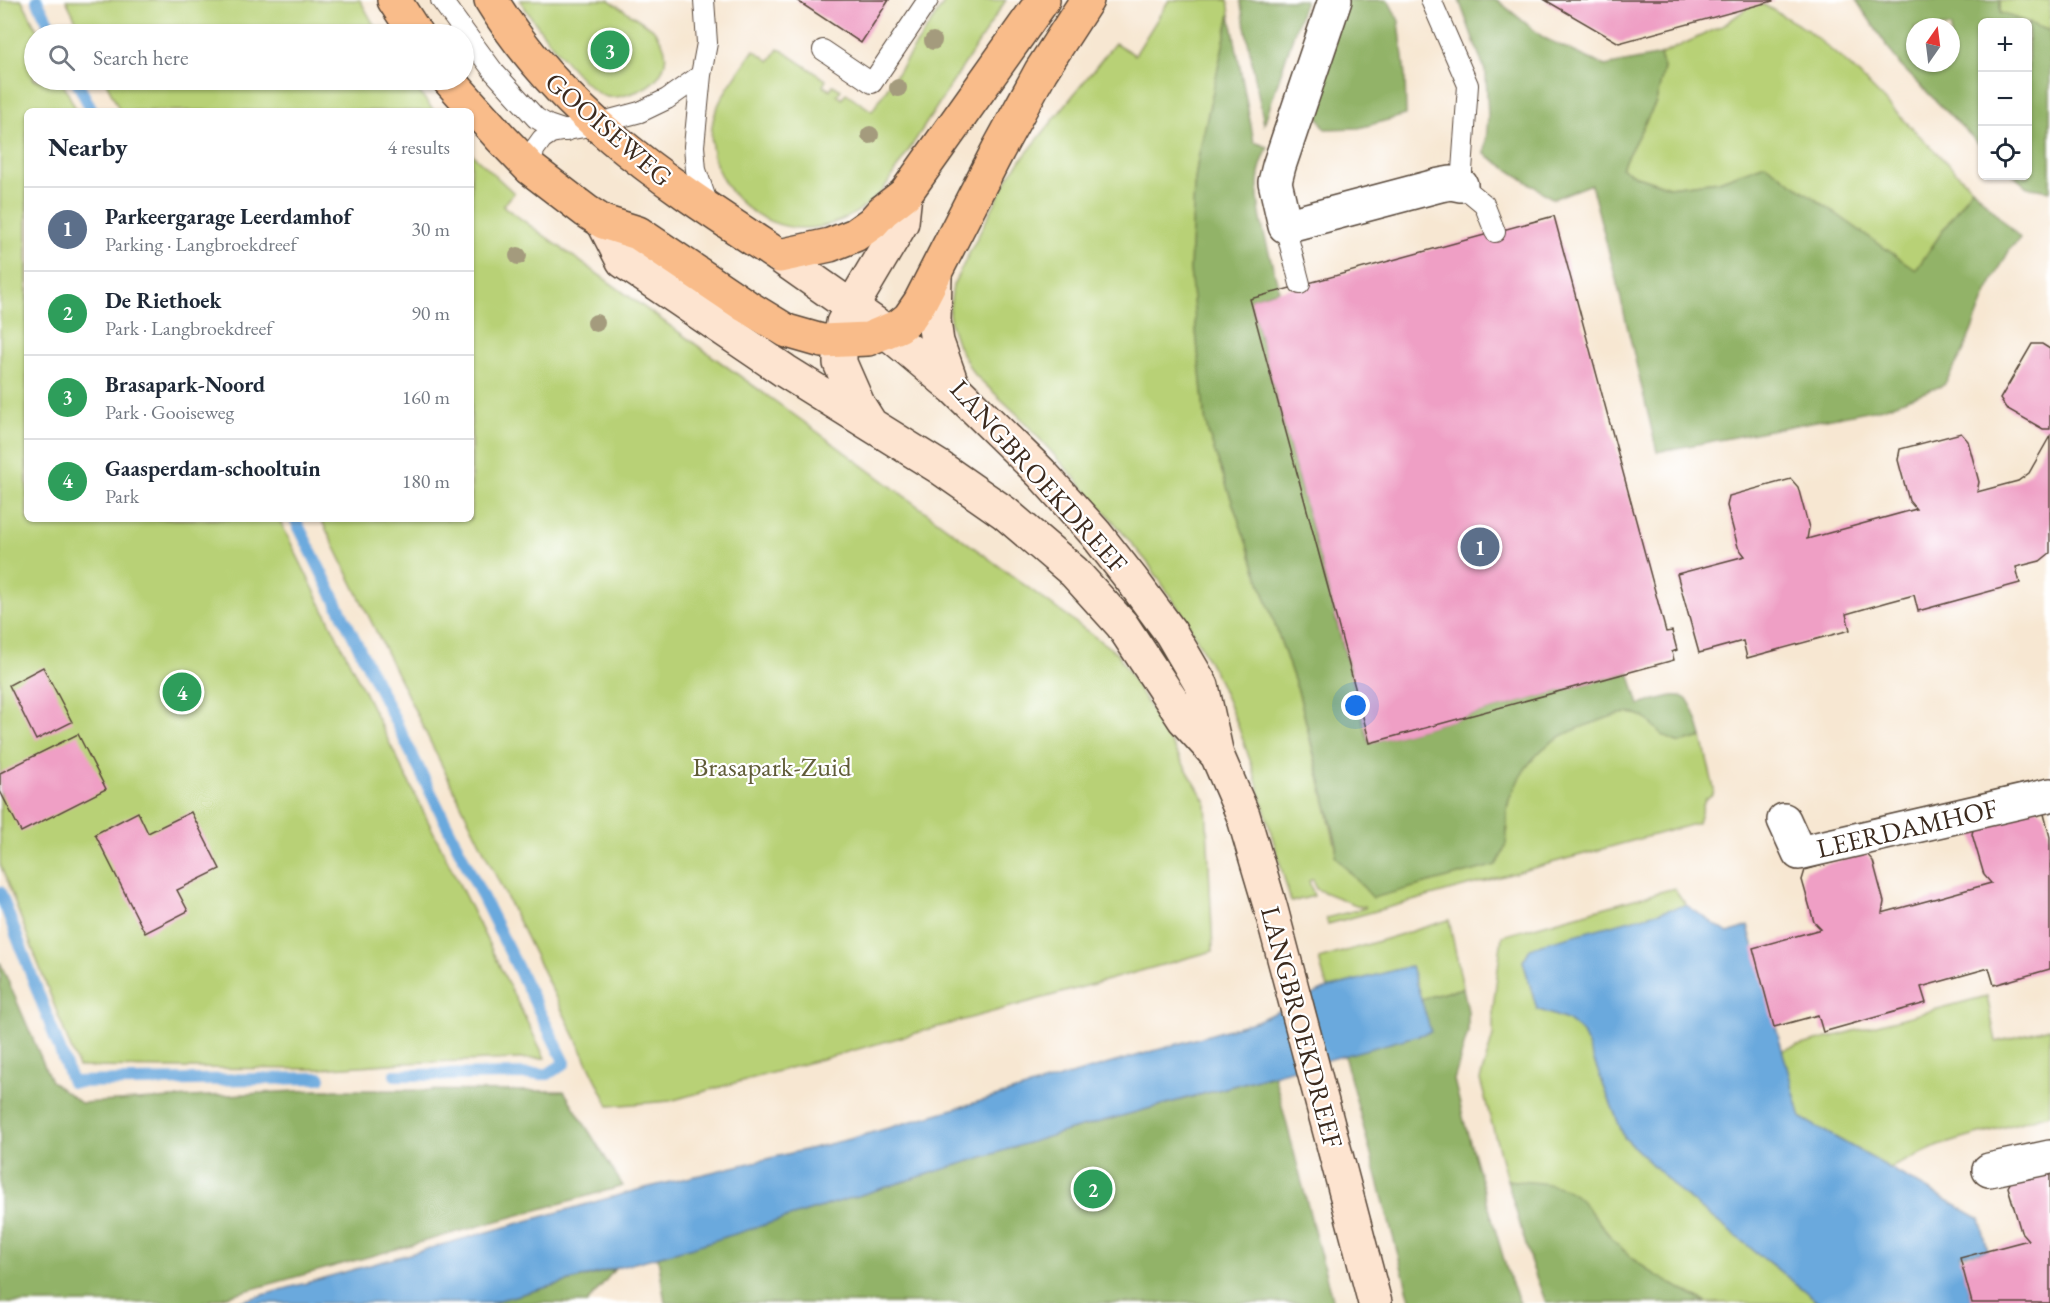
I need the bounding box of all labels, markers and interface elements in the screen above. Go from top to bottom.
north arrow [1906,18,1960,72]
map controls [1978,18,2032,180]
button: + [1978,18,2032,72]
search box [24,24,474,90]
pin: 3 [590,28,630,72]
icon: search [45,41,78,74]
text: Search here [93,43,188,72]
street label: GOOISEWEG [538,64,680,194]
button: − [1978,72,2032,126]
button: locate [1978,126,2032,180]
text: Nearby [48,130,128,164]
text: 4 results [387,134,450,160]
text: Parkeergarage Leerdamhof [105,202,351,231]
text: 1 [62,216,73,242]
text: 30 m [411,216,450,242]
text: Parking · Langbroekdreef [105,231,297,257]
text: De Riethoek [105,286,221,315]
text: 2 [62,300,73,326]
text: 90 m [411,300,450,326]
text: Park · Langbroekdreef [105,315,273,341]
text: Brasapark-Noord [105,370,265,399]
street label: LANGBROEKDREEF [943,372,1135,580]
text: 3 [62,384,73,410]
text: 160 m [402,384,450,410]
text: Park · Gooiseweg [105,399,234,425]
text: Gaasperdam-schooltuin [105,454,321,483]
text: 4 [62,468,73,494]
text: 180 m [402,468,450,494]
text: Park [105,483,139,509]
pin: 1 [1460,524,1500,570]
pin: 4 [162,670,201,714]
your location [1341,691,1370,720]
park label: Brasapark-Zuid [692,749,852,784]
street label: LEERDAMHOF [1813,790,2001,866]
street label: LANGBROEKDREEF [1253,902,1351,1152]
pin: 2 [1074,1166,1112,1212]

